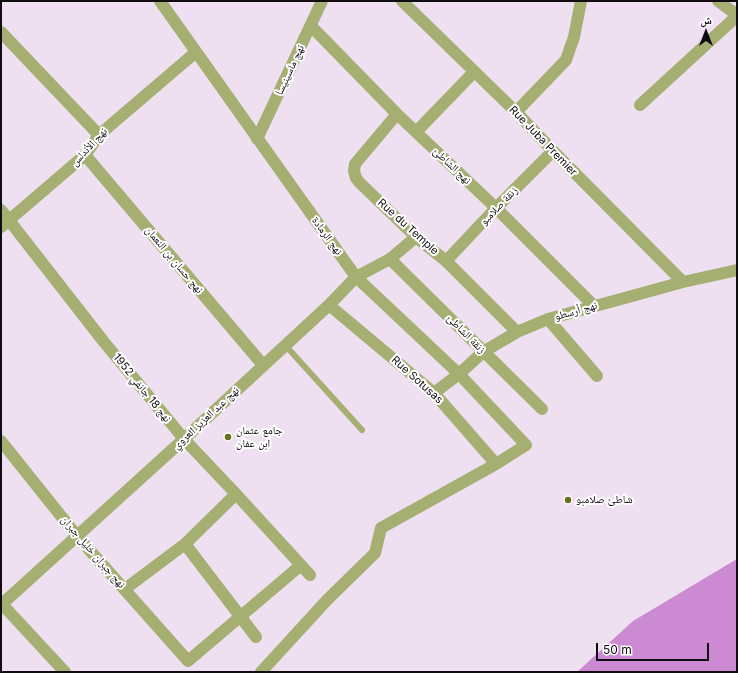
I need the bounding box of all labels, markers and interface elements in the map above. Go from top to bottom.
north arrow [686,12,726,52]
text: ش [700,13,712,27]
street label: نهج ماسينيسا [273,43,307,97]
street label: Rue Juba Premier [506,103,580,179]
street label: نهج الأندلس [68,125,110,169]
street label: نهج الشاطئ [430,145,474,187]
street label: زنقة صلامبو [477,184,521,228]
street label: Rue du Temple [375,196,441,258]
street label: نهج الرمادة [309,214,345,258]
street label: نهج حسان بن النعمان [142,224,206,296]
street label: نهج أرسطو [553,299,599,323]
street label: زنقة الشاطئ [444,312,488,356]
street label: نهج 18 جانفي 1952 [110,351,174,425]
street label: Rue Sotusas [389,353,445,407]
street label: نهج عبد العزيز العروي [170,384,242,452]
place label: جامع عثمان ابن عفان [236,424,282,450]
marker: جامع عثمان ابن عفان [223,432,233,442]
place label: شاطئ صلامبو [576,493,633,507]
marker: شاطئ صلامبو [563,495,573,505]
street label: نهج جبران خليل جبران [58,513,128,591]
scale bar [598,635,711,661]
text: 50 m [603,642,632,657]

